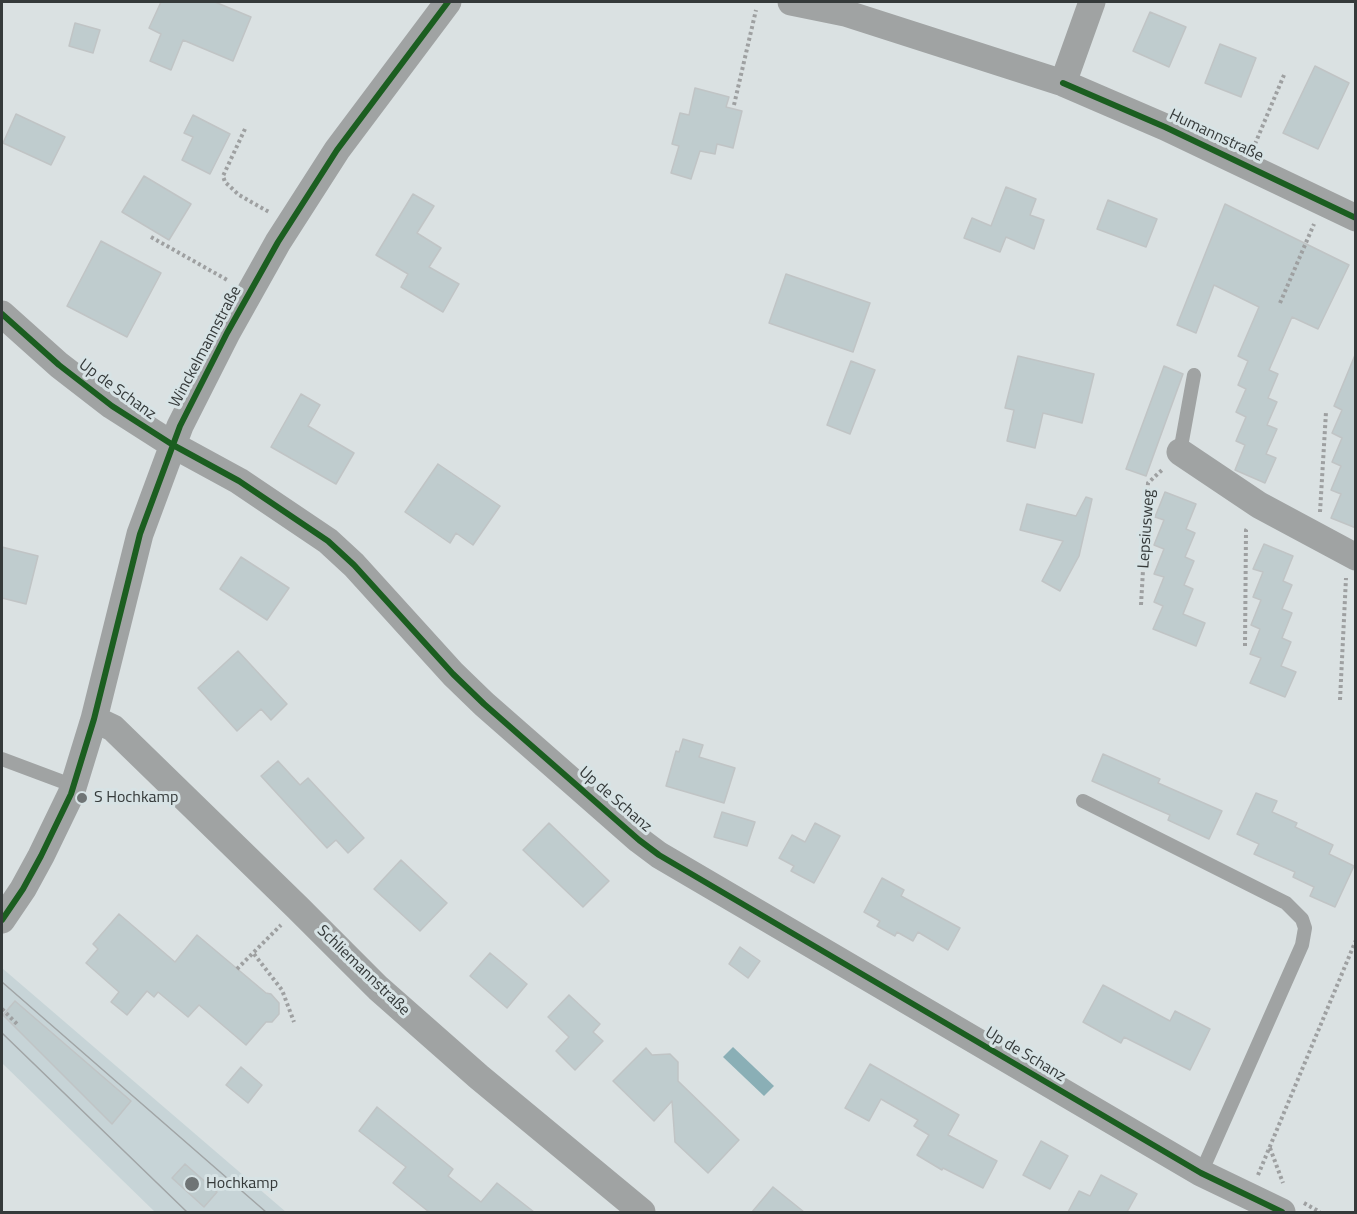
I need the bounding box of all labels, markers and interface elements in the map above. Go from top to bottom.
street label: Humannstraße [1166,106,1266,166]
street label: Winckelmannstraße [166,283,246,411]
street label: Up de Schanz [75,356,159,424]
street label: Lepsiusweg [1135,489,1159,569]
street label: Up de Schanz [575,763,655,837]
place label: S Hochkamp [94,788,178,808]
marker: S Hochkamp [75,791,89,805]
street label: Schliemannstraße [312,922,414,1020]
street label: Up de Schanz [981,1023,1069,1087]
place label: Hochkamp [206,1174,278,1194]
marker: Hochkamp [183,1175,201,1193]

